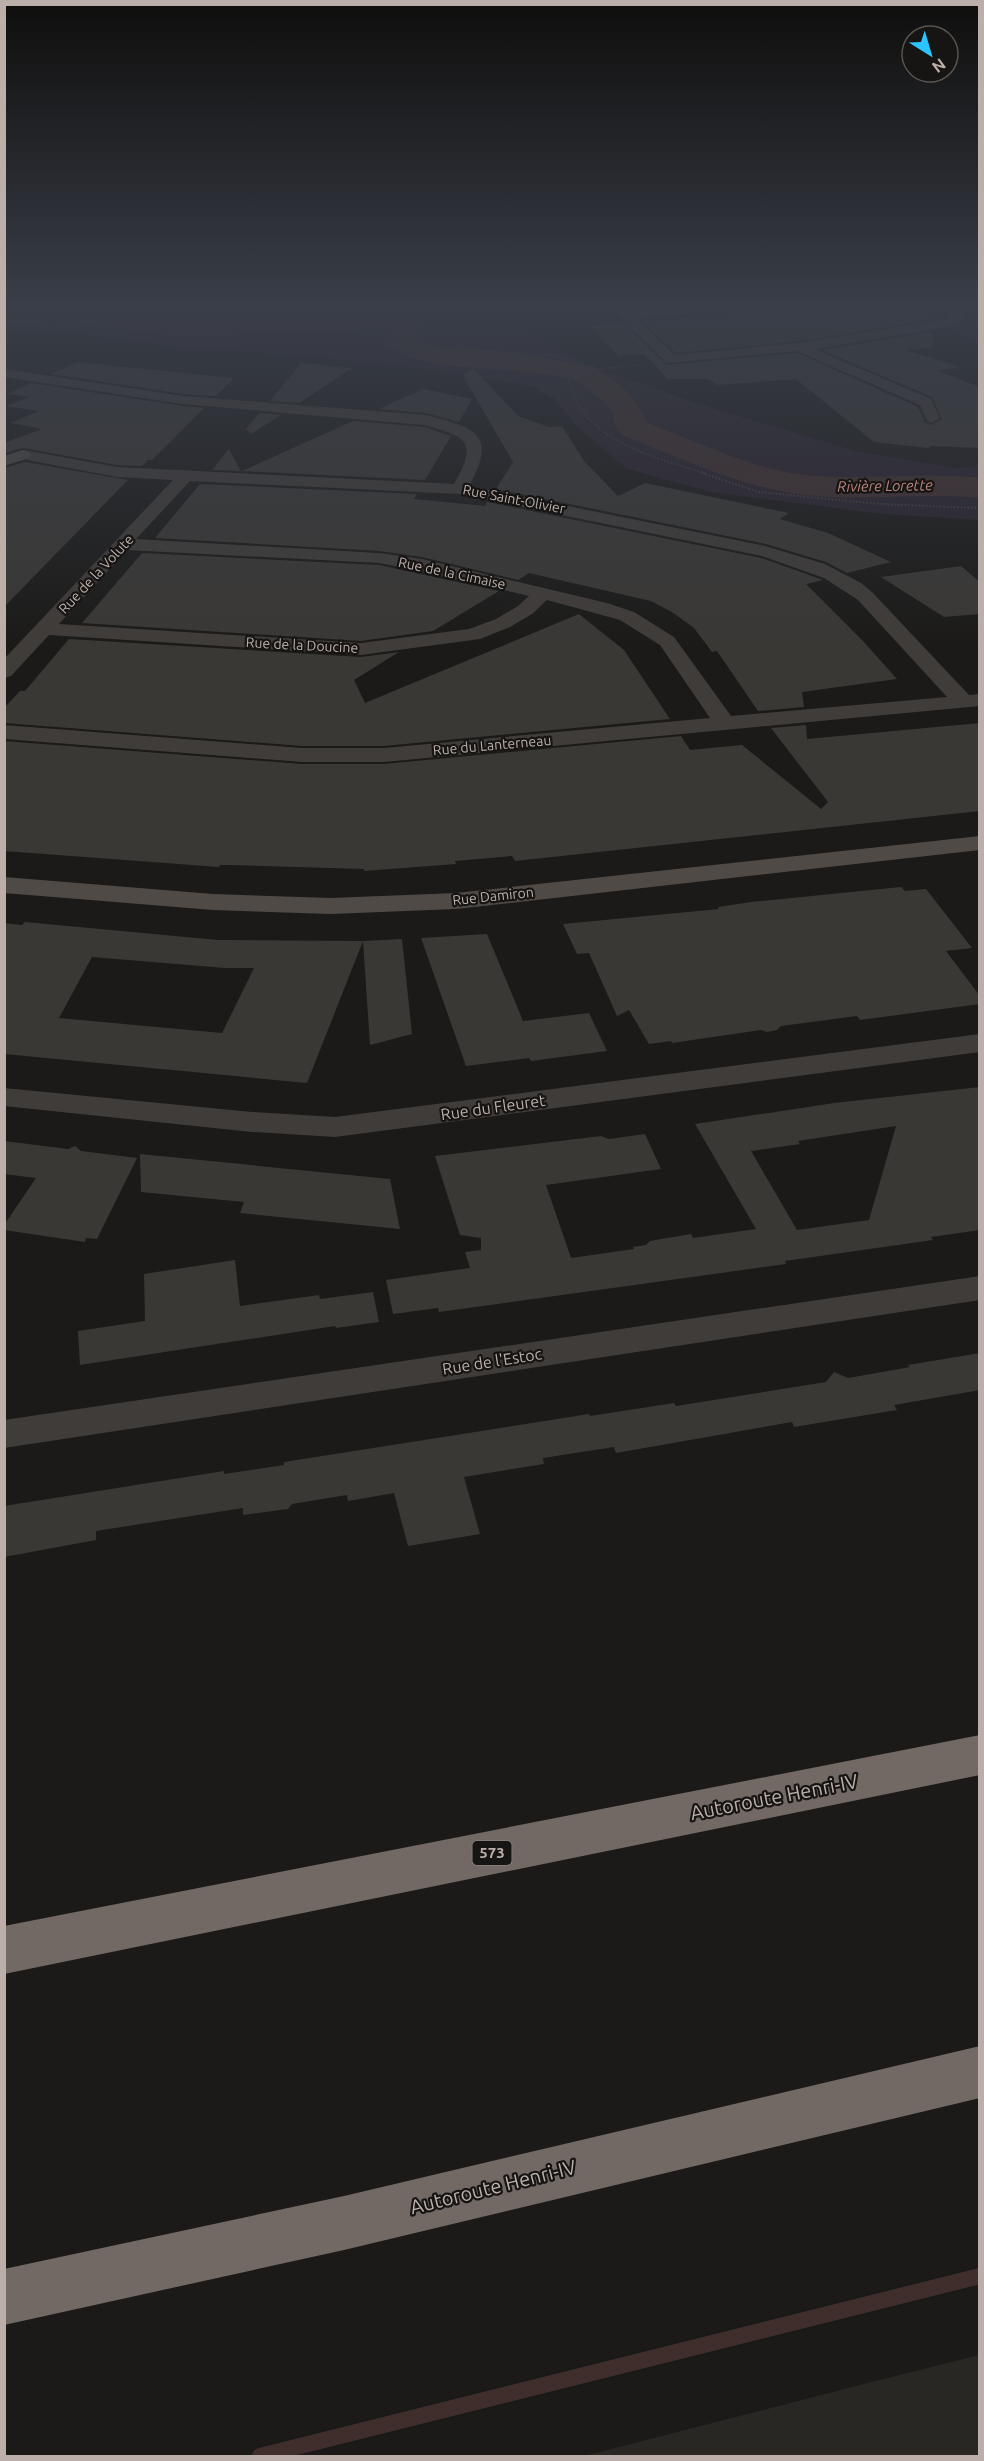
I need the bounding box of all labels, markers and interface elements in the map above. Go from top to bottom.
north arrow [900,24,960,84]
text: N [929,55,949,77]
water label: Rivière Lorette [837,476,933,495]
street label: Rue Saint-Olivier [461,481,567,517]
street label: Rue de la Volute [55,531,137,617]
street label: Rue de la Cimaise [397,554,507,592]
street label: Rue de la Doucine [245,634,359,656]
street label: Rue du Lanterneau [432,732,552,758]
street label: Rue Damiron [452,884,534,908]
street label: Rue du Fleuret [440,1091,547,1123]
street label: Rue de l'Estoc [441,1344,544,1378]
street label: Autoroute Henri-IV [688,1769,860,1824]
road number: 573 [472,1841,512,1865]
street label: Autoroute Henri-IV [407,2155,579,2218]

